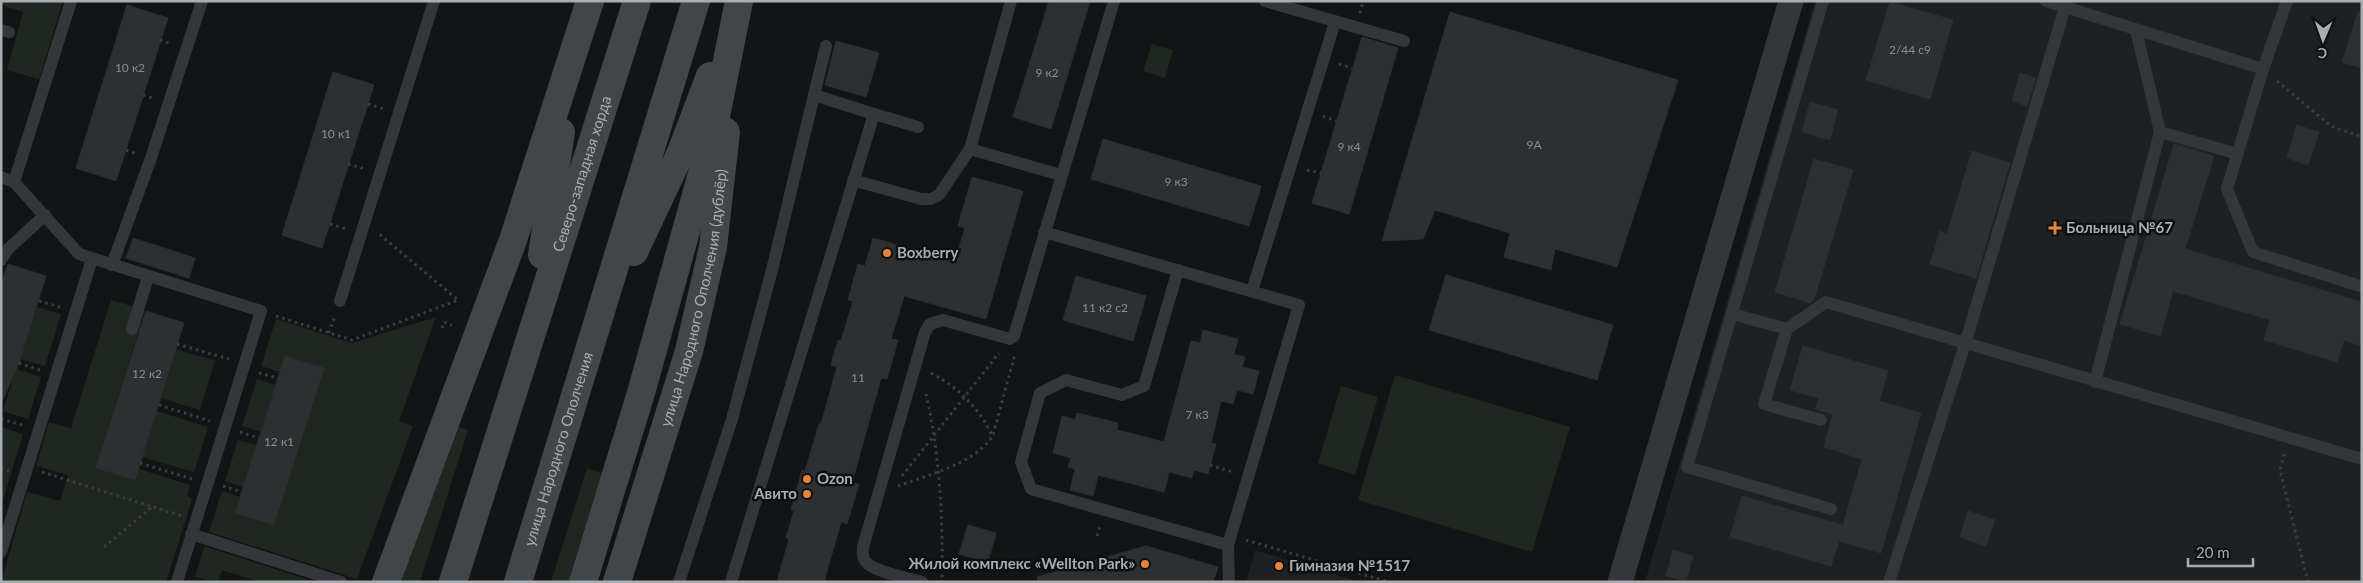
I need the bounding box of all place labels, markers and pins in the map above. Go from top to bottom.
place label: Больница №67 [2066,218,2173,236]
marker: Больница №67 [2048,221,2062,235]
place label: Boxberry [897,243,959,261]
marker: Boxberry [881,247,893,259]
place label: Ozon [817,469,853,487]
marker: Ozon [801,473,813,485]
place label: Авито [753,484,797,502]
marker: Авито [801,488,813,500]
place label: Жилой комплекс «Wellton Park» [908,554,1135,572]
place label: Гимназия №1517 [1289,556,1411,574]
marker: Жилой комплекс «Wellton Park» [1139,558,1151,570]
marker: Гимназия №1517 [1273,560,1285,572]

